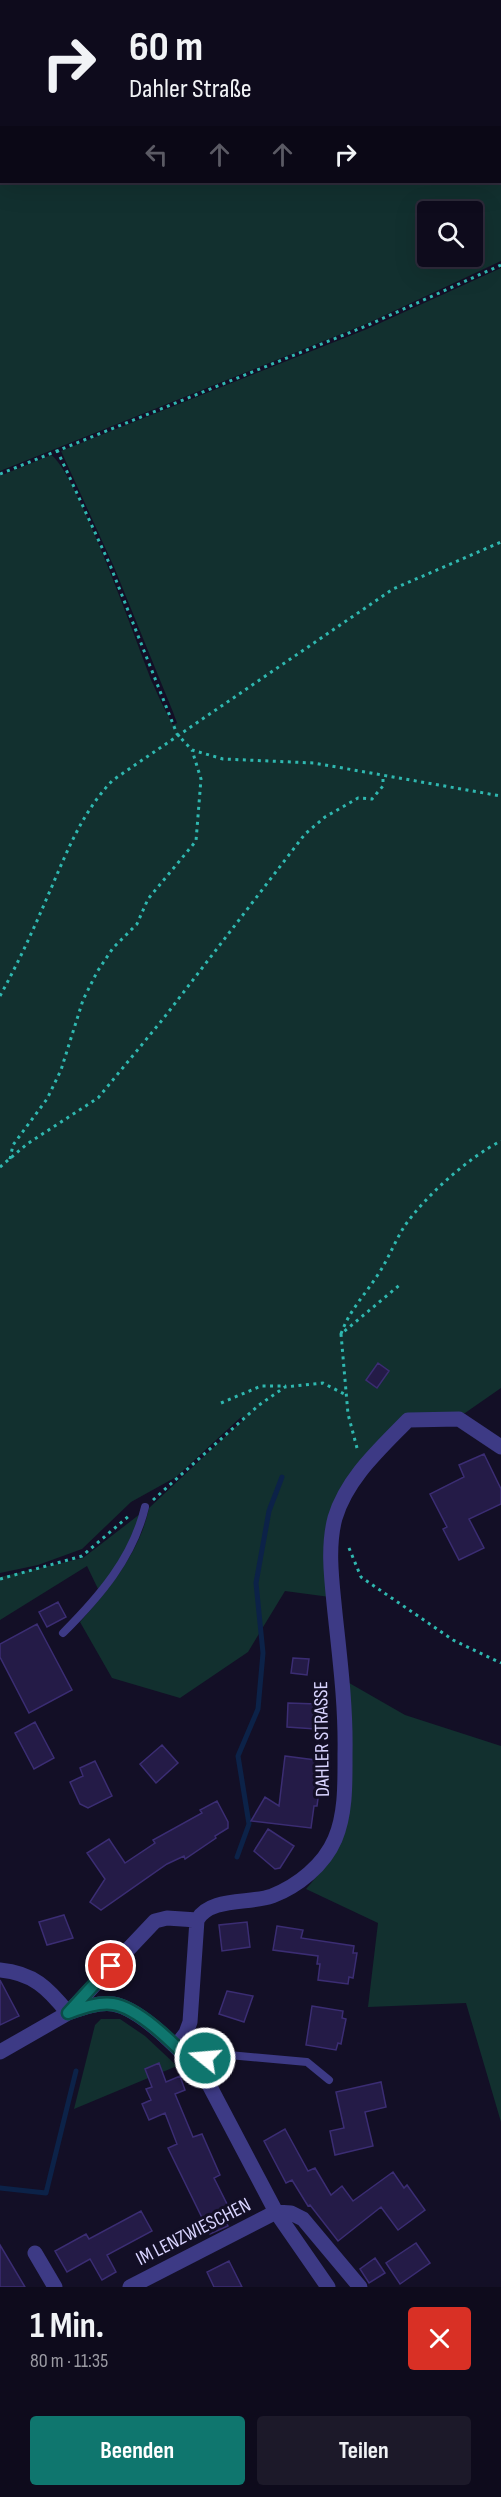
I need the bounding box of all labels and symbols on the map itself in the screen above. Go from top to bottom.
street label: DAHLER STRASSE [309,1681,335,1797]
pin [85,1940,136,1991]
position arrow [173,2026,237,2090]
street label: IM LENZWIESCHEN [132,2193,255,2271]

